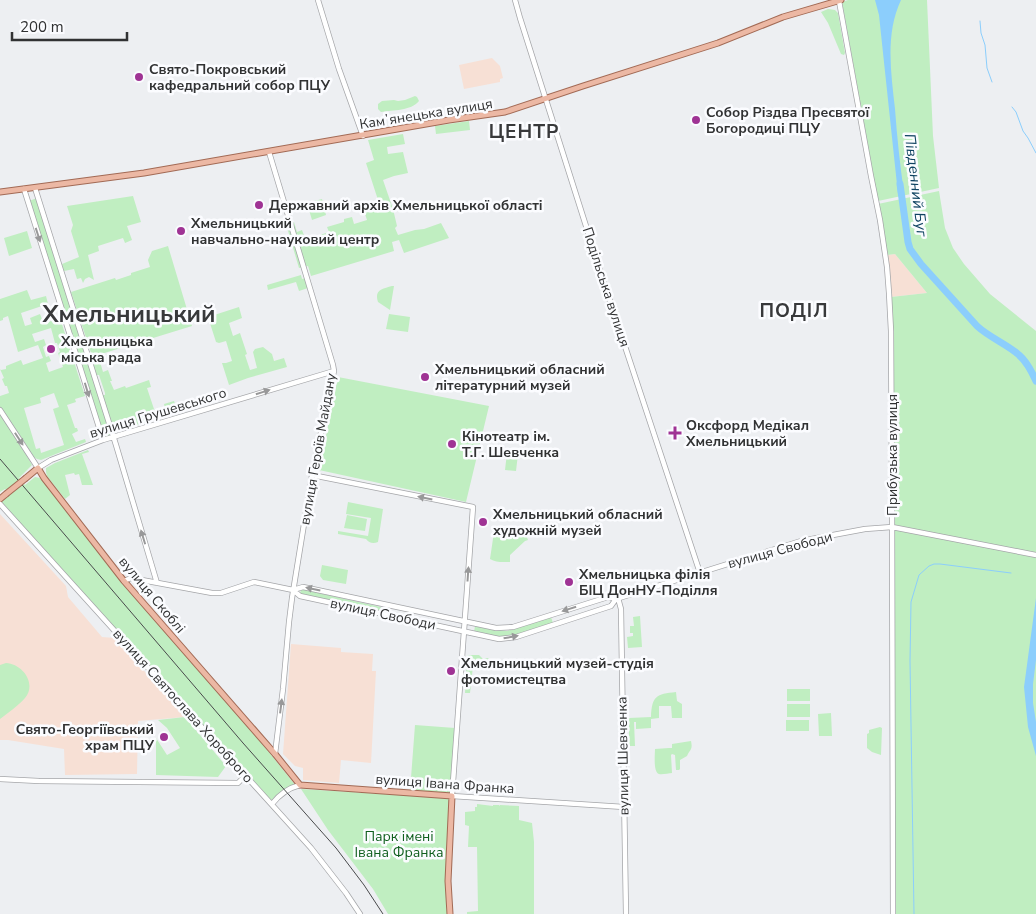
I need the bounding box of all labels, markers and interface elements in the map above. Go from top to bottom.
scale bar [12,10,128,42]
text: 200 m [20,17,64,37]
place label: Свято-Покровський кафедральний собор ПЦУ [149,60,331,95]
marker: Свято-Покровський кафедральний собор ПЦУ [133,71,145,83]
street label: Камʼянецька вулиця [358,94,494,134]
place label: Собор Різдва Пресвятої Богородиці ПЦУ [706,103,870,138]
marker: Собор Різдва Пресвятої Богородиці ПЦУ [690,114,702,126]
district label: ЦЕНТР [489,119,559,145]
water label: Південний Буг [900,132,932,238]
place label: Державний архів Хмельницької області [269,196,543,215]
marker: Державний архів Хмельницької області [253,199,265,211]
place label: Хмельницький навчально-науковий центр [190,214,379,249]
marker: Хмельницький навчально-науковий центр [175,225,187,237]
street label: Подільська вулиця [578,225,634,349]
one-way arrow [35,228,43,243]
district label: Хмельницький [41,298,216,330]
district label: ПОДІЛ [760,298,828,324]
place label: Хмельницька міська рада [60,332,153,367]
marker: Хмельницька міська рада [45,343,57,355]
place label: Хмельницький обласний літературний музей [434,360,605,395]
street label: вулиця Героїв Майдану [295,371,341,526]
marker: Хмельницький обласний літературний музей [419,371,431,383]
one-way arrow [84,383,91,398]
street label: вулиця Грушевського [87,383,229,443]
one-way arrow [256,388,271,396]
street label: Прибузька вулиця [883,394,902,516]
place label: Оксфорд Медікал Хмельницький [685,416,809,451]
marker: Оксфорд Медікал Хмельницький [668,426,682,440]
place label: Кінотеатр ім. Т.Г. Шевченка [462,427,559,462]
one-way arrow [14,432,24,445]
marker: Кінотеатр ім. Т.Г. Шевченка [446,438,458,450]
one-way arrow [416,493,432,501]
place label: Хмельницький обласний художній музей [492,505,663,540]
marker: Хмельницький обласний художній музей [477,516,489,528]
street label: вулиця Свободи [726,527,834,573]
one-way arrow [138,529,146,544]
street label: вулиця Скоблі [114,553,190,637]
one-way arrow [464,565,472,581]
place label: Хмельницька філія БІЦ ДонНУ-Поділля [578,565,718,600]
marker: Хмельницька філія БІЦ ДонНУ-Поділля [563,576,575,588]
one-way arrow [305,585,321,593]
street label: вулиця Свободи [328,594,438,634]
one-way arrow [562,606,577,613]
street label: вулиця Святослава Хороброго [109,625,257,787]
one-way arrow [503,633,519,641]
place label: Хмельницький музей-студія фотомистецтва [460,654,654,689]
marker: Хмельницький музей-студія фотомистецтва [445,665,457,677]
street label: вулиця Шевченка [612,696,634,816]
one-way arrow [277,698,285,714]
place label: Свято-Георгіївський храм ПЦУ [16,720,155,755]
marker: Свято-Георгіївський храм ПЦУ [158,731,170,743]
street label: вулиця Івана Франка [375,770,515,798]
park label: Парк імені Івана Франка [355,827,443,862]

